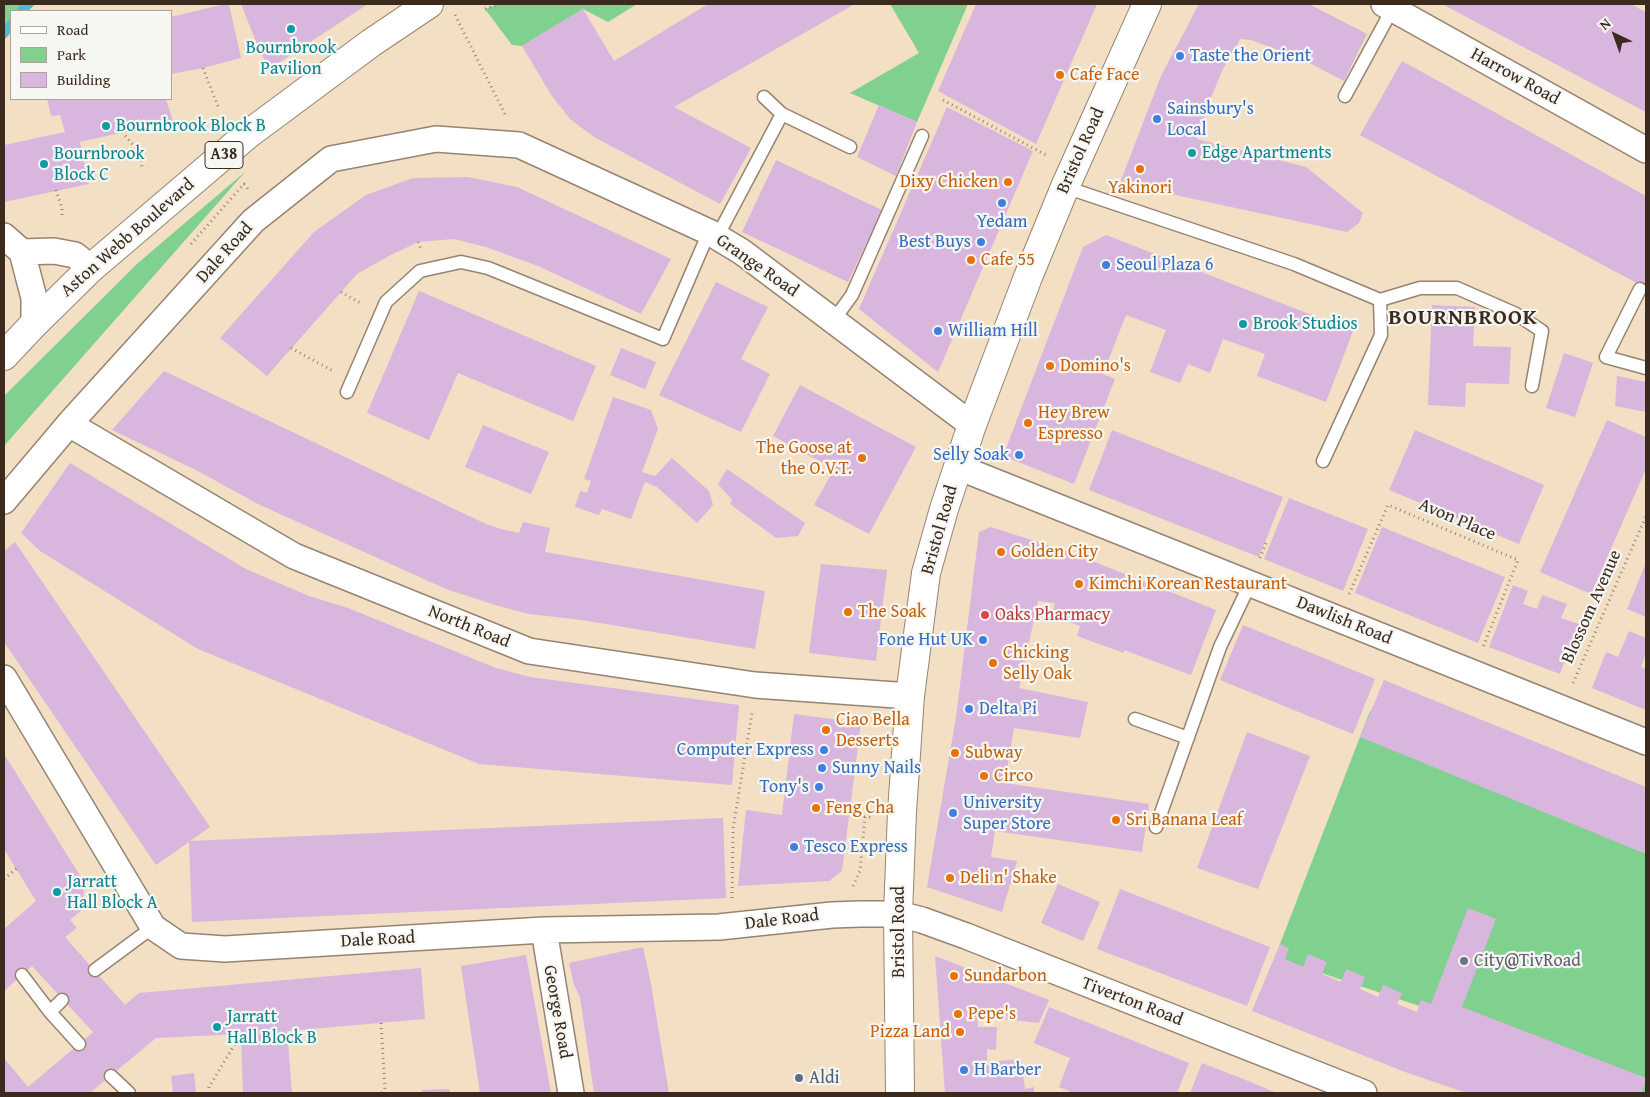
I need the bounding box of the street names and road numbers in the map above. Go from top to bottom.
street label: Harrow Road [1467,44,1563,110]
street label: Bristol Road [1052,105,1110,197]
road number: A38 [205,142,243,168]
street label: Aston Webb Boulevard [57,174,199,302]
street label: Dale Road [192,218,258,288]
street label: Grange Road [712,230,802,302]
street label: Bristol Road [917,483,963,577]
street label: Avon Place [1415,494,1499,546]
street label: Blossom Avenue [1557,547,1627,667]
street label: Dawlish Road [1293,592,1395,650]
street label: North Road [425,601,513,653]
street label: Bristol Road [888,886,910,978]
street label: Dale Road [744,905,820,935]
street label: Dale Road [340,927,416,953]
street label: George Road [538,964,576,1060]
street label: Tiverton Road [1078,973,1186,1031]

